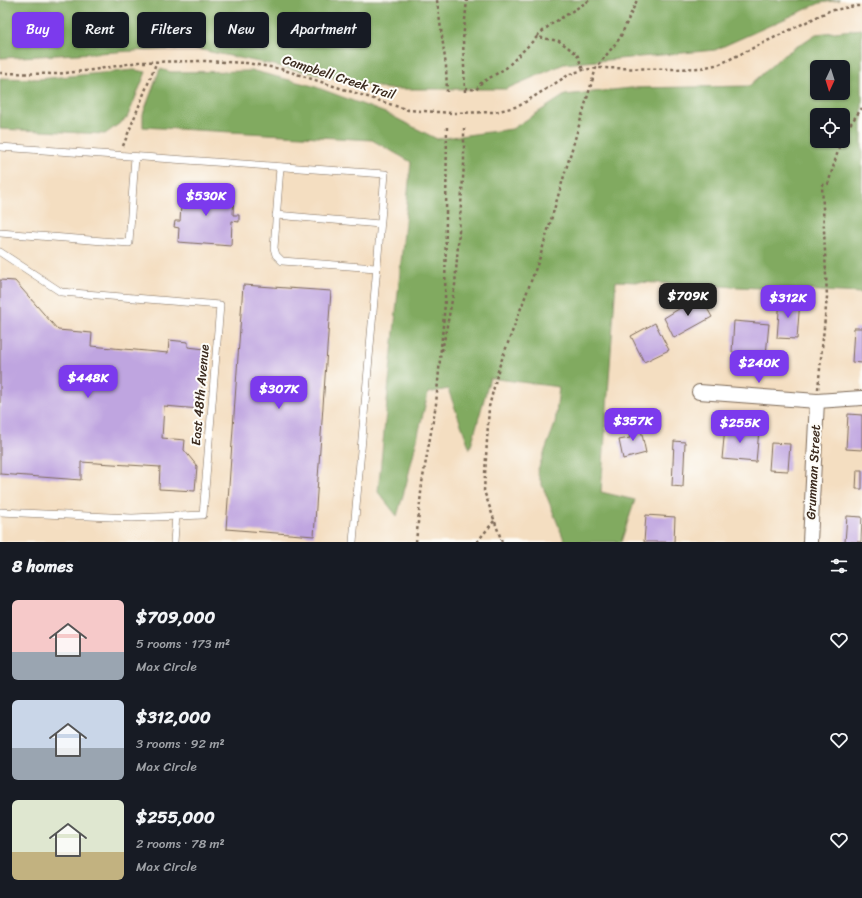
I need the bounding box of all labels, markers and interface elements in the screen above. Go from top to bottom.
chip: Buy [12,12,64,48]
chip: Rent [72,12,129,48]
chip: Filters [137,12,206,48]
chip: New [214,12,269,48]
chip: Apartment [277,12,371,48]
street label: Campbell Creek Trail [280,48,399,106]
north arrow [810,60,850,100]
map controls [810,60,850,148]
button: locate [810,108,850,148]
pin: $530K [178,183,234,217]
text: $530K [186,184,226,207]
pin: $709K [660,283,716,317]
text: $709K [668,284,708,307]
pin: $312K [760,285,816,319]
text: $312K [770,286,806,309]
street label: East 48th Avenue [184,343,216,447]
pin: $240K [731,350,787,384]
text: $240K [739,351,779,374]
pin: $448K [60,365,116,399]
text: $448K [68,366,108,389]
pin: $307K [251,376,307,410]
text: $307K [259,377,299,400]
pin: $357K [605,408,661,442]
text: $357K [613,409,653,432]
pin: $255K [712,410,768,444]
text: $255K [720,411,760,434]
street label: Grumman Street [799,424,827,520]
text: 8 homes [12,551,73,581]
icon: filters [828,555,850,577]
text: $709,000 [136,602,215,632]
icon: home [44,616,92,664]
icon: heart [828,629,850,651]
text: 5 rooms · 173 m² [136,632,230,655]
text: Max Circle [136,655,197,678]
text: $312,000 [136,702,211,732]
icon: home [44,716,92,764]
icon: heart [828,729,850,751]
text: 3 rooms · 92 m² [136,732,225,755]
text: Max Circle [136,755,197,778]
text: $255,000 [136,802,215,832]
icon: home [44,816,92,864]
icon: heart [828,829,850,851]
text: 2 rooms · 78 m² [136,832,225,855]
text: Max Circle [136,855,197,878]

